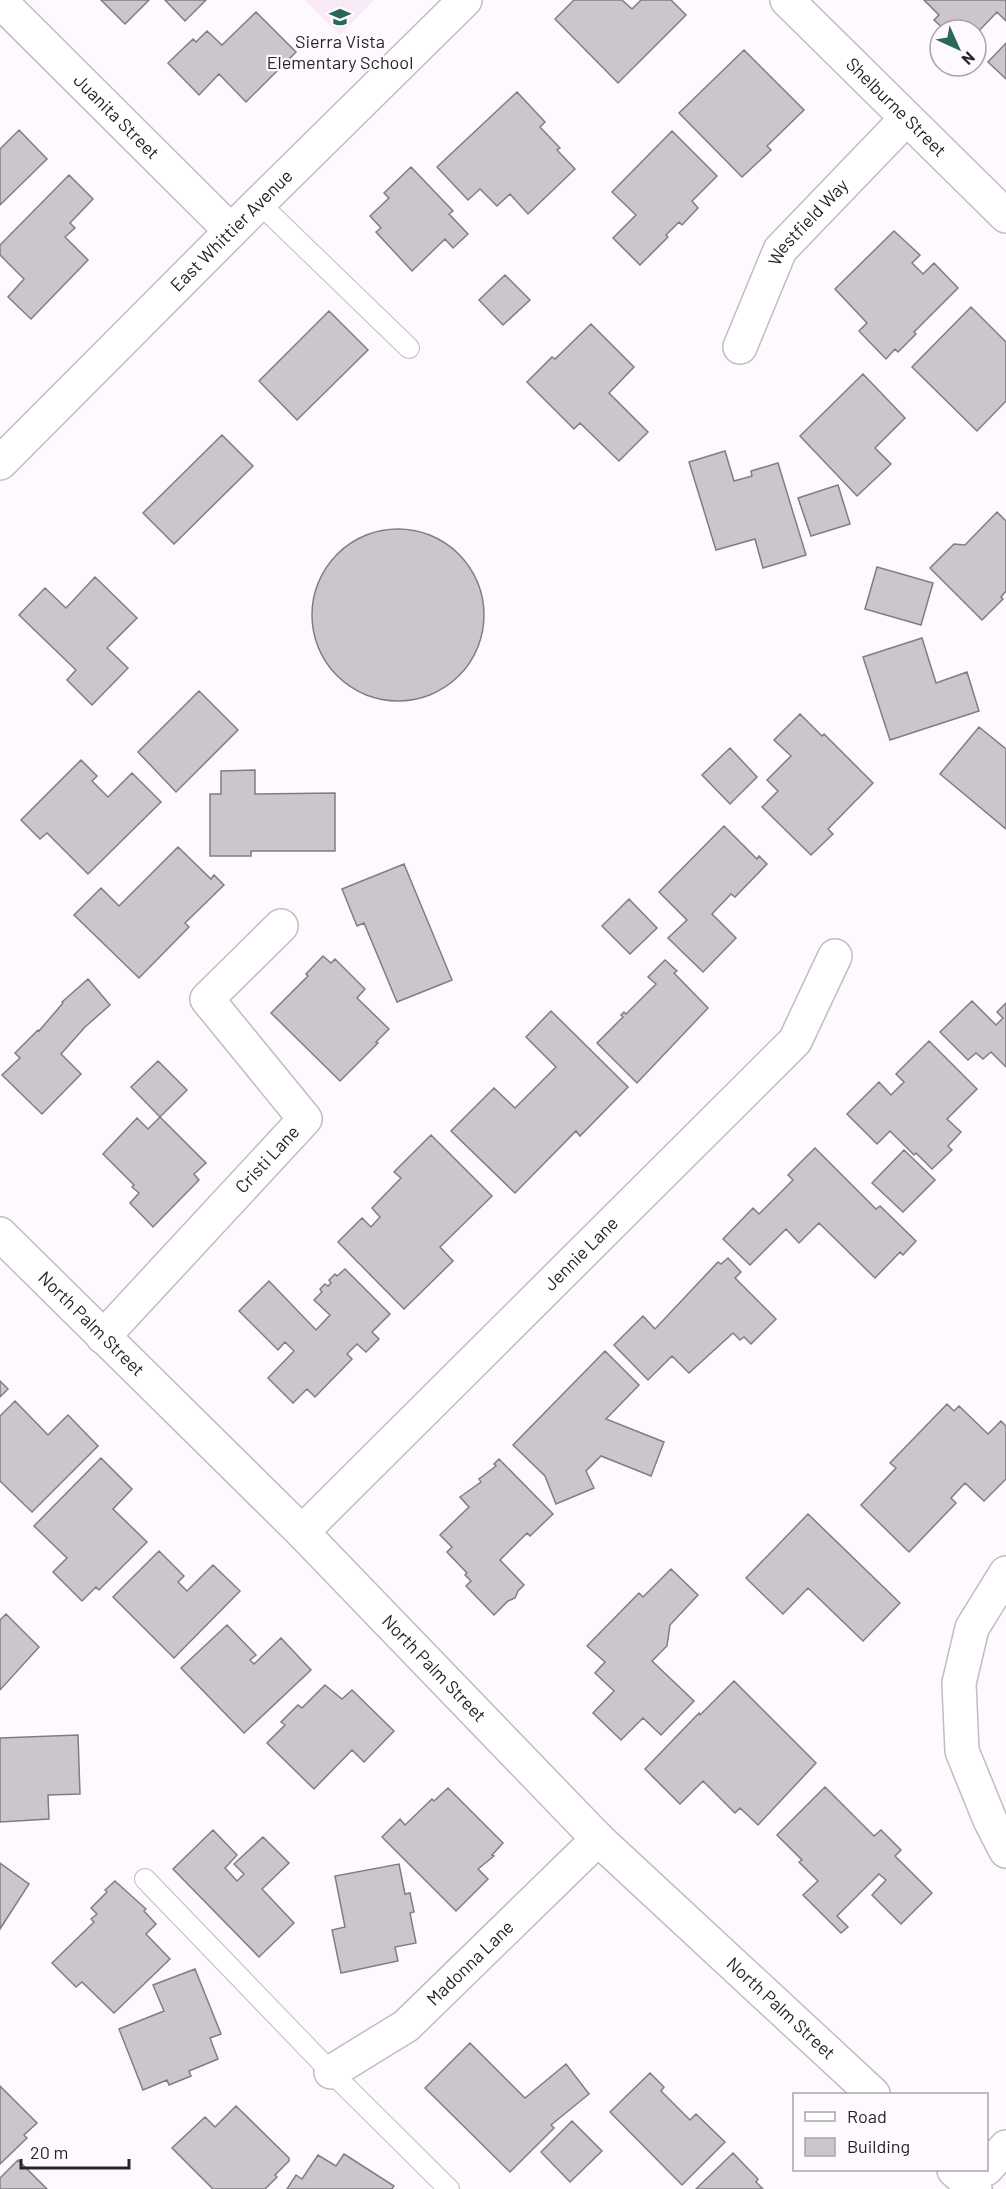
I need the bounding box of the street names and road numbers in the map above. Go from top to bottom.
street label: Shelburne Street [842,53,951,161]
street label: Juanita Street [69,69,164,163]
street label: East Whittier Avenue [165,164,297,296]
street label: Westfield Way [763,174,852,269]
street label: Cristi Lane [230,1120,303,1197]
street label: Jennie Lane [539,1212,622,1295]
street label: North Palm Street [34,1266,149,1380]
street label: North Palm Street [378,1610,491,1726]
street label: Madonna Lane [422,1915,518,2010]
street label: North Palm Street [723,1952,840,2064]

